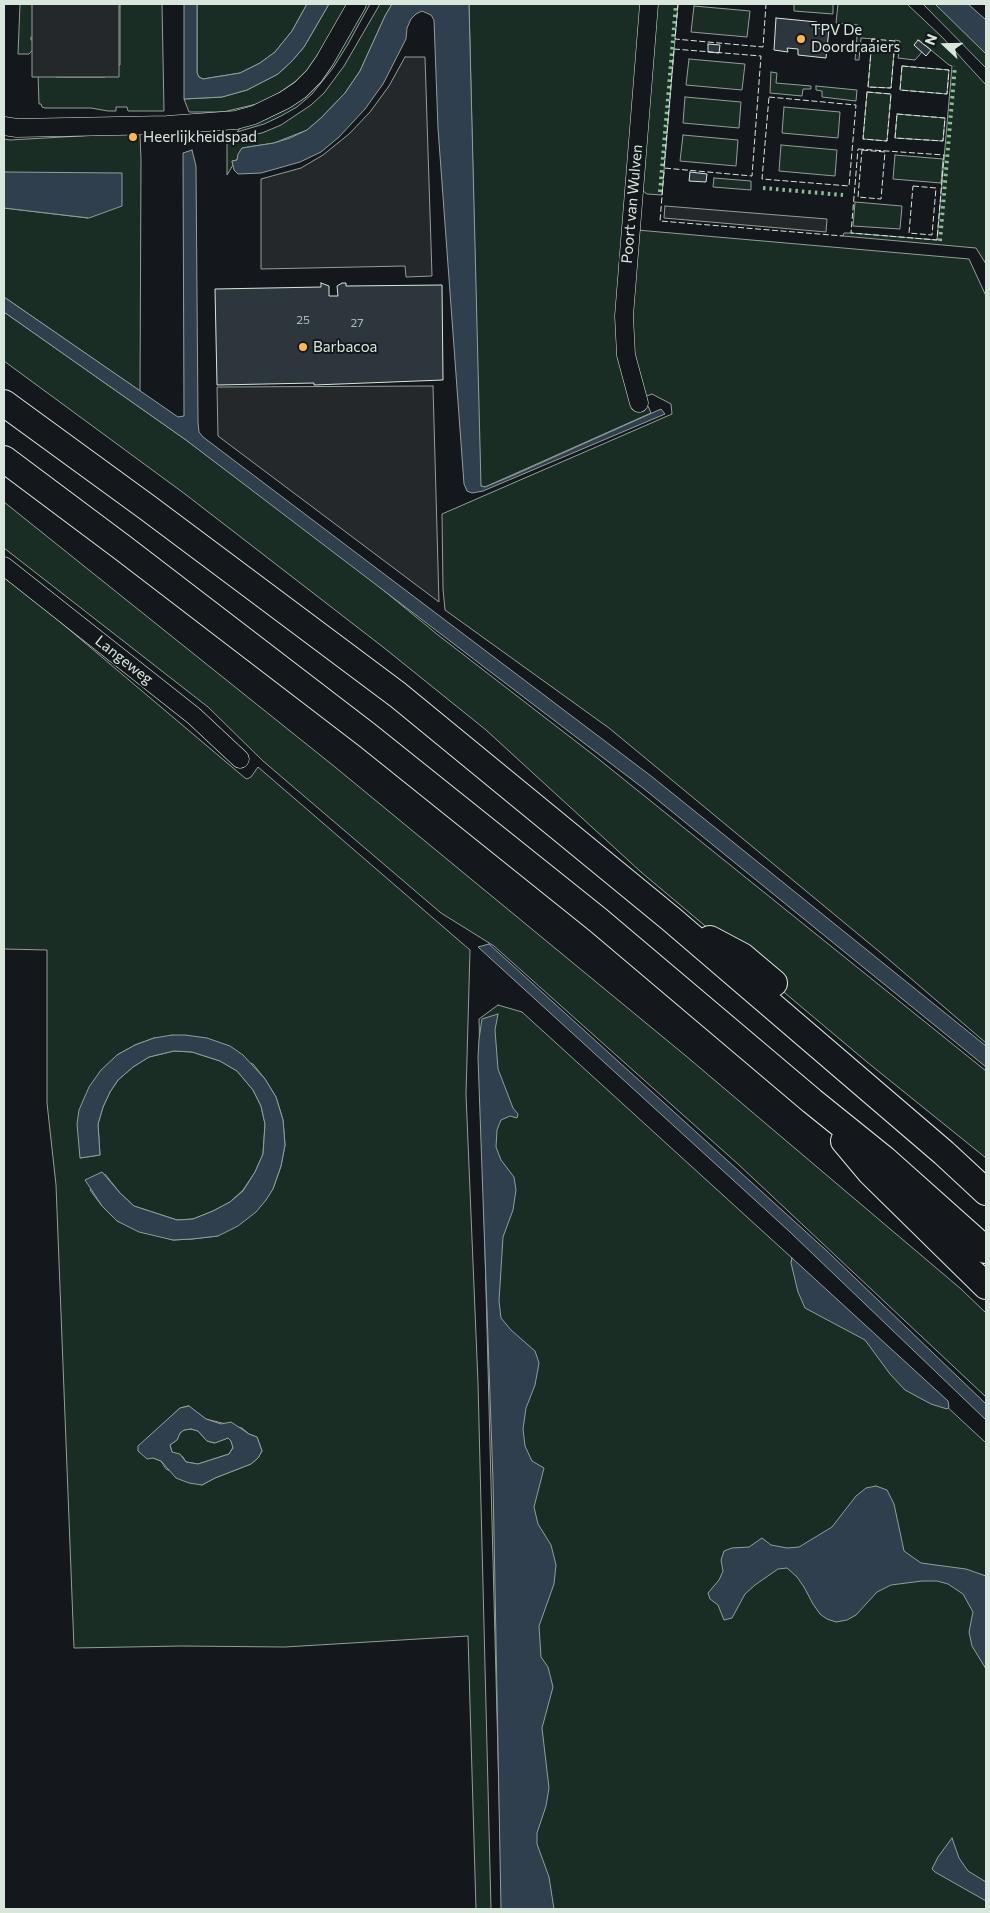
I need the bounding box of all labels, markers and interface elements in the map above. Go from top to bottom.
north arrow [920,20,970,70]
place label: TPV De Doordraaiers [811,21,900,56]
text: N [921,31,940,47]
marker: TPV De Doordraaiers [795,33,807,45]
place label: Heerlijkheidspad [143,128,257,146]
marker: Heerlijkheidspad [127,131,139,143]
street label: Poort van Wulven [618,144,646,264]
house number: 25 [296,313,310,327]
house number: 27 [351,316,363,330]
place label: Barbacoa [313,338,377,356]
marker: Barbacoa [297,341,309,353]
street label: Langeweg [91,632,157,688]

